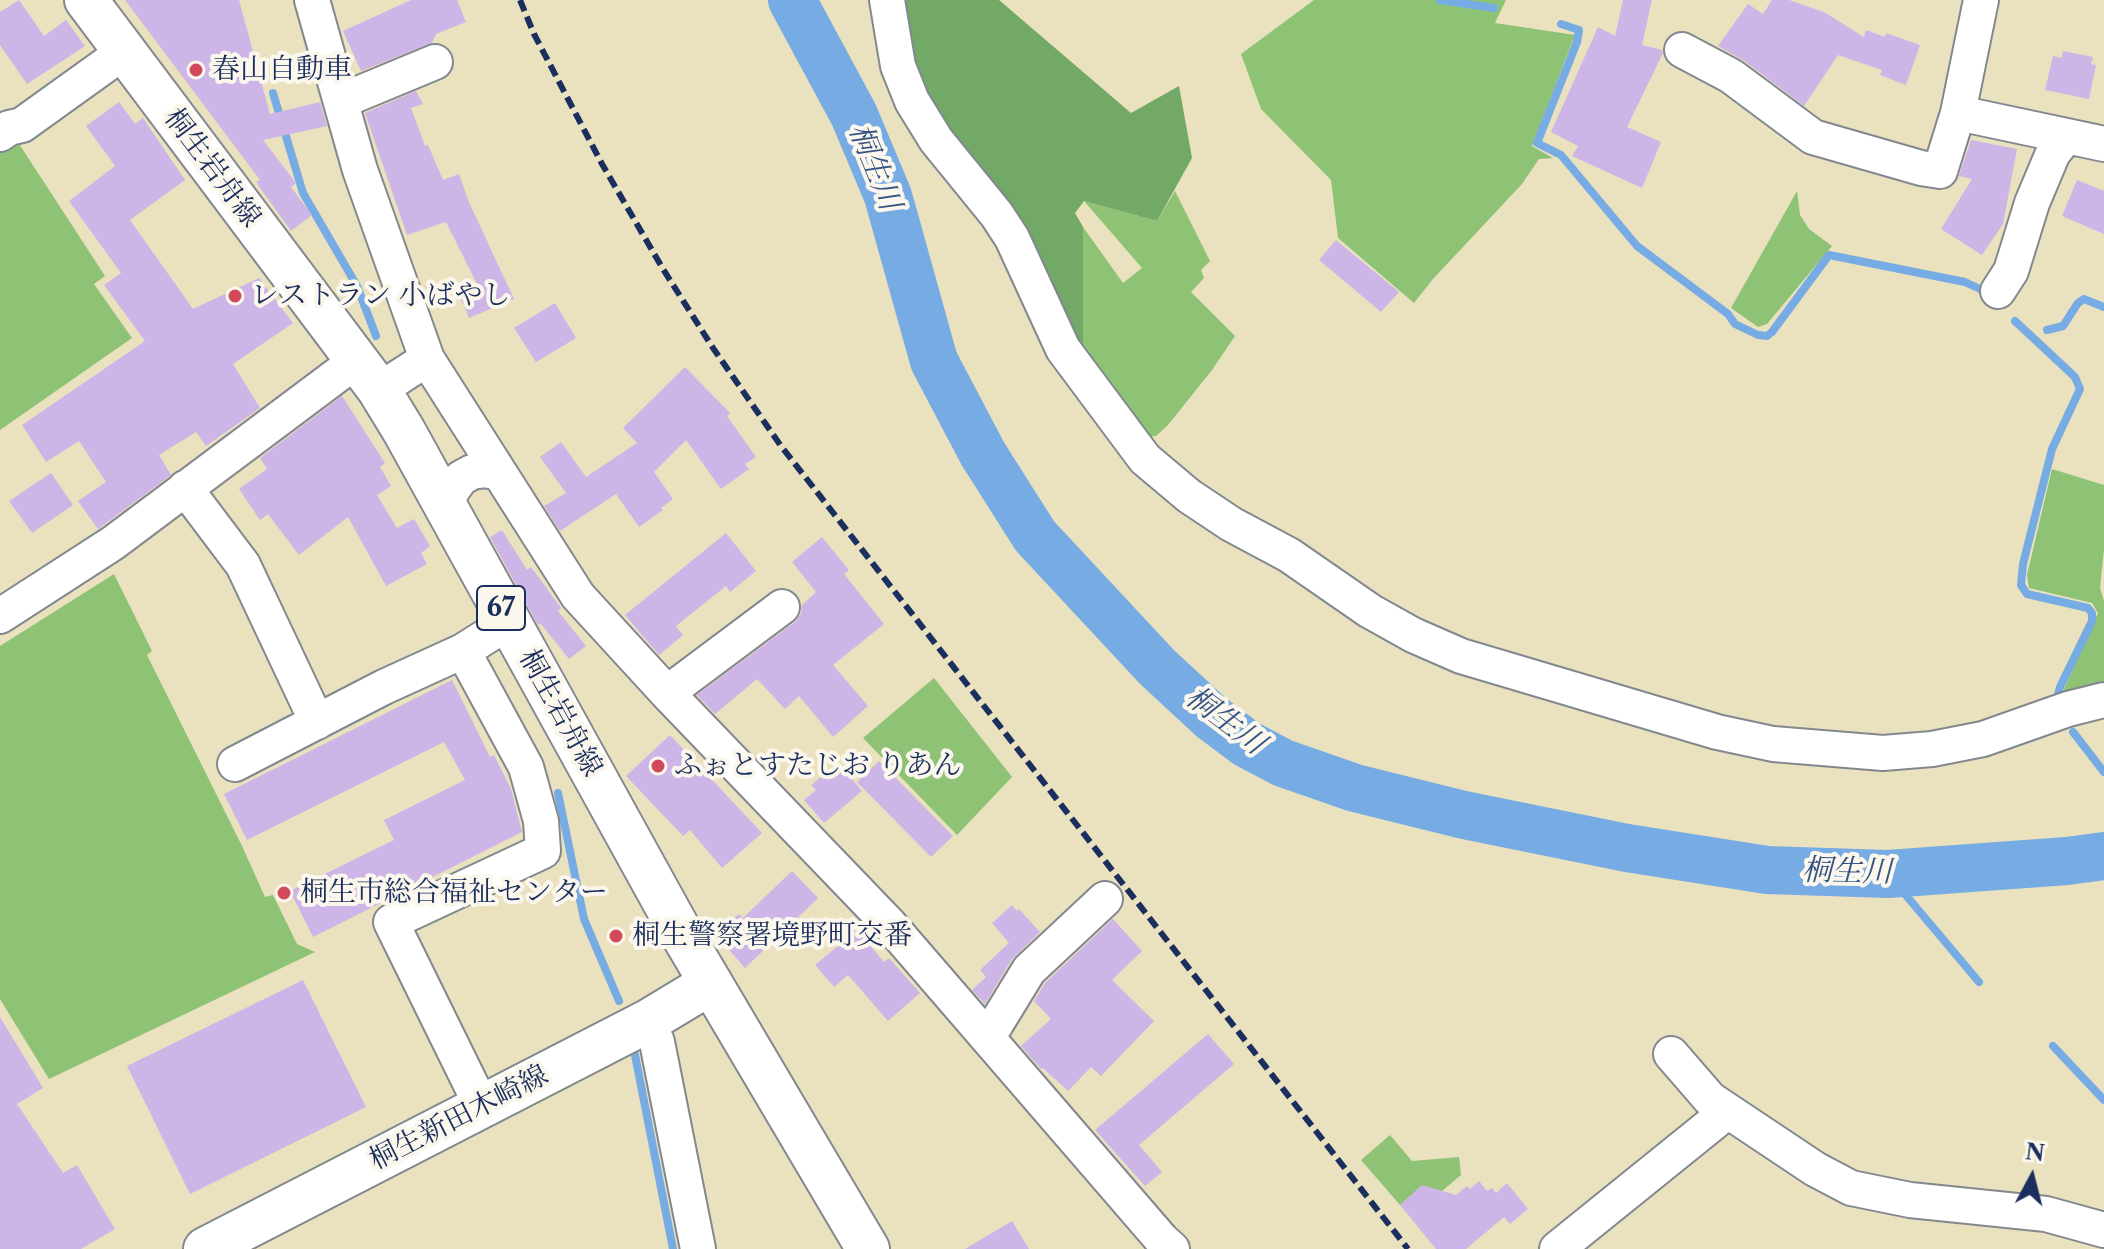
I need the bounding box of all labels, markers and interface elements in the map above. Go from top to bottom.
place label: 春山自動車 [212,53,352,87]
marker: 春山自動車 [187,61,205,79]
street label: 桐生岩舟線 [156,102,268,234]
water label: 桐生川 [840,119,908,215]
place label: レストラン 小ばやし [251,279,510,313]
marker: レストラン 小ばやし [226,287,244,305]
road number: 67 [477,586,525,630]
street label: 桐生岩舟線 [511,644,609,782]
water label: 桐生川 [1178,680,1272,762]
place label: ふぉとすたじお りあん [674,749,961,783]
marker: ふぉとすたじお りあん [649,757,667,775]
water label: 桐生川 [1802,853,1892,891]
place label: 桐生市総合福祉センター [300,876,608,910]
marker: 桐生市総合福祉センター [275,884,293,902]
place label: 桐生警察署境野町交番 [632,919,912,953]
marker: 桐生警察署境野町交番 [607,927,625,945]
street label: 桐生新田木崎線 [364,1059,554,1177]
north arrow [1992,1137,2072,1217]
text: N [2024,1138,2046,1167]

